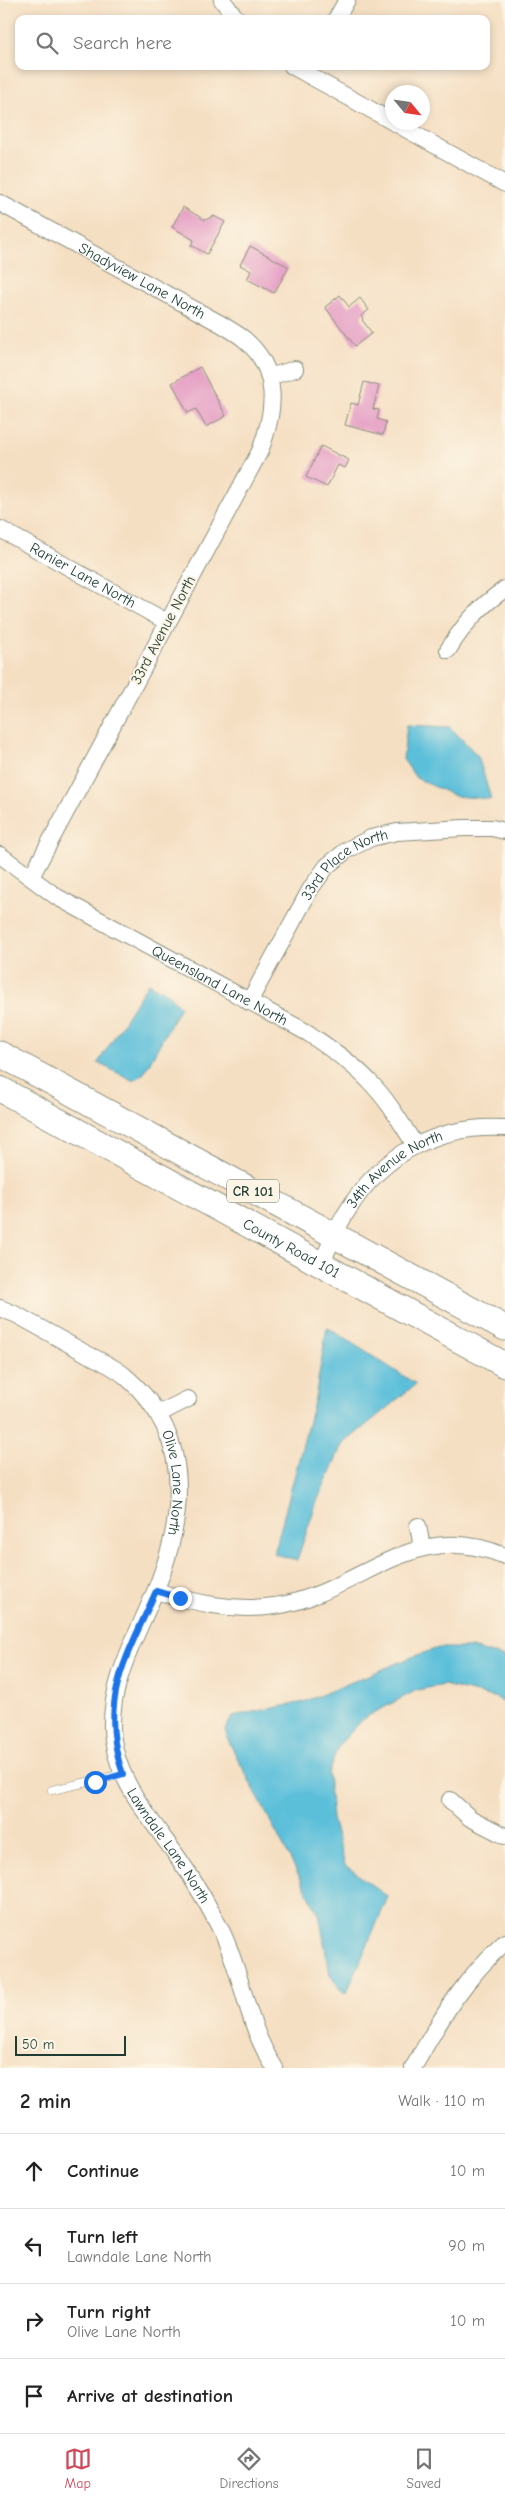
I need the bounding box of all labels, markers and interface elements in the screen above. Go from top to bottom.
search box [15,15,490,70]
icon: search [33,29,61,57]
text: Search here [73,32,172,54]
north arrow [385,85,430,130]
street label: Shadyview Lane North [76,239,209,323]
street label: Ranier Lane North [27,538,139,612]
street label: 33rd Avenue North [127,573,199,687]
street label: 33rd Place North [297,825,390,903]
street label: Queensland Lane North [149,941,291,1029]
street label: 34th Avenue North [343,1126,445,1211]
road number: CR 101 [227,1180,279,1202]
street label: County Road 101 [240,1215,343,1282]
street label: Olive Lane North [158,1427,187,1537]
route end [169,1587,192,1610]
route start [84,1771,107,1794]
street label: Lawndale Lane North [123,1785,214,1906]
scale bar [15,2033,126,2056]
text: 50 m [22,2036,54,2053]
text: 2 min [20,2089,71,2113]
text: Walk · 110 m [398,2092,485,2110]
icon: ahead [20,2157,48,2185]
text: Continue [67,2160,139,2182]
text: 10 m [450,2162,485,2180]
text: Turn left [67,2226,138,2248]
icon: left [20,2232,48,2260]
text: 90 m [448,2237,485,2255]
text: Lawndale Lane North [67,2248,212,2266]
text: Turn right [67,2301,151,2323]
icon: right [20,2307,48,2335]
text: 10 m [450,2312,485,2330]
text: Olive Lane North [67,2323,181,2341]
icon: arrive [20,2382,48,2410]
text: Arrive at destination [67,2385,233,2407]
tab: Map [64,2445,92,2492]
tab: Directions [219,2445,279,2492]
tab: Saved [406,2445,441,2492]

